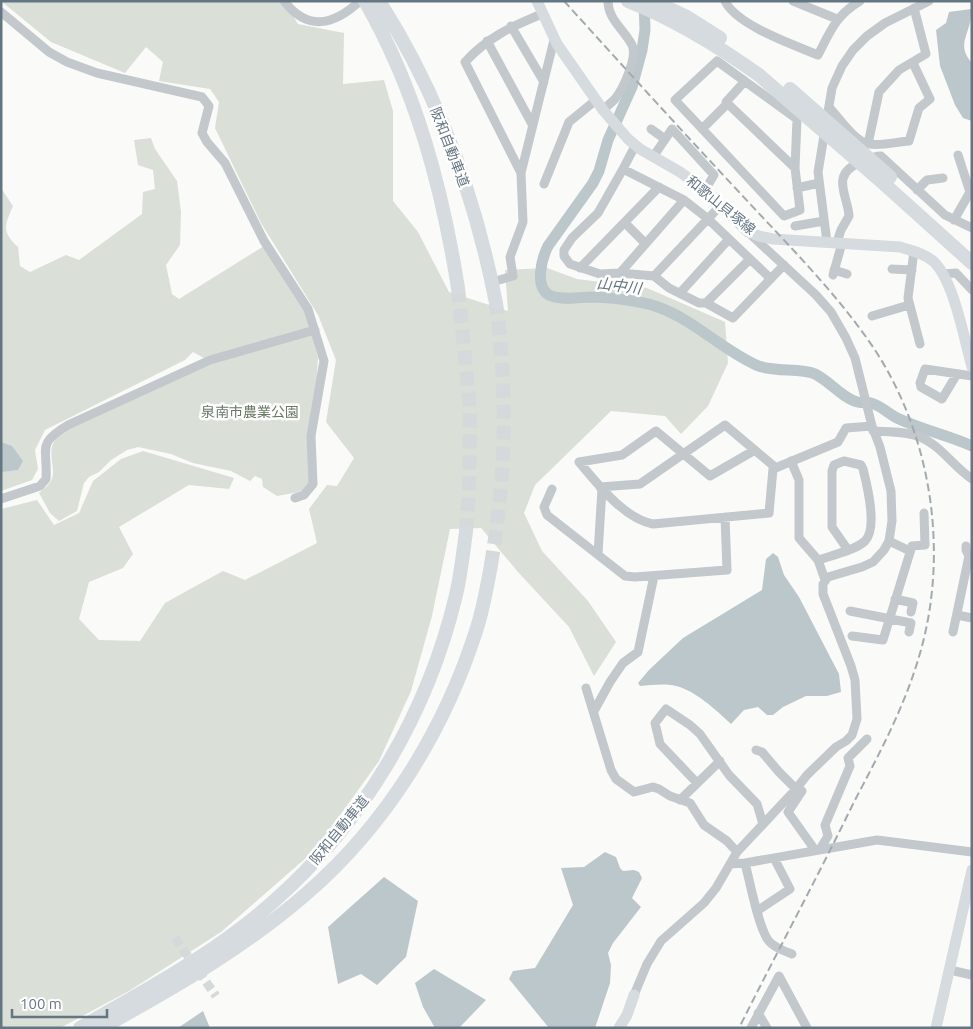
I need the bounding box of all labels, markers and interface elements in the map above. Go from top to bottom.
street label: 阪和自動車道 [427,105,473,189]
street label: 和歌山貝塚線 [683,172,759,238]
water label: 山中川 [596,274,644,297]
park label: 泉南市農業公園 [201,404,299,420]
street label: 阪和自動車道 [306,792,372,868]
scale bar [12,986,108,1018]
text: 100 m [20,995,62,1012]

